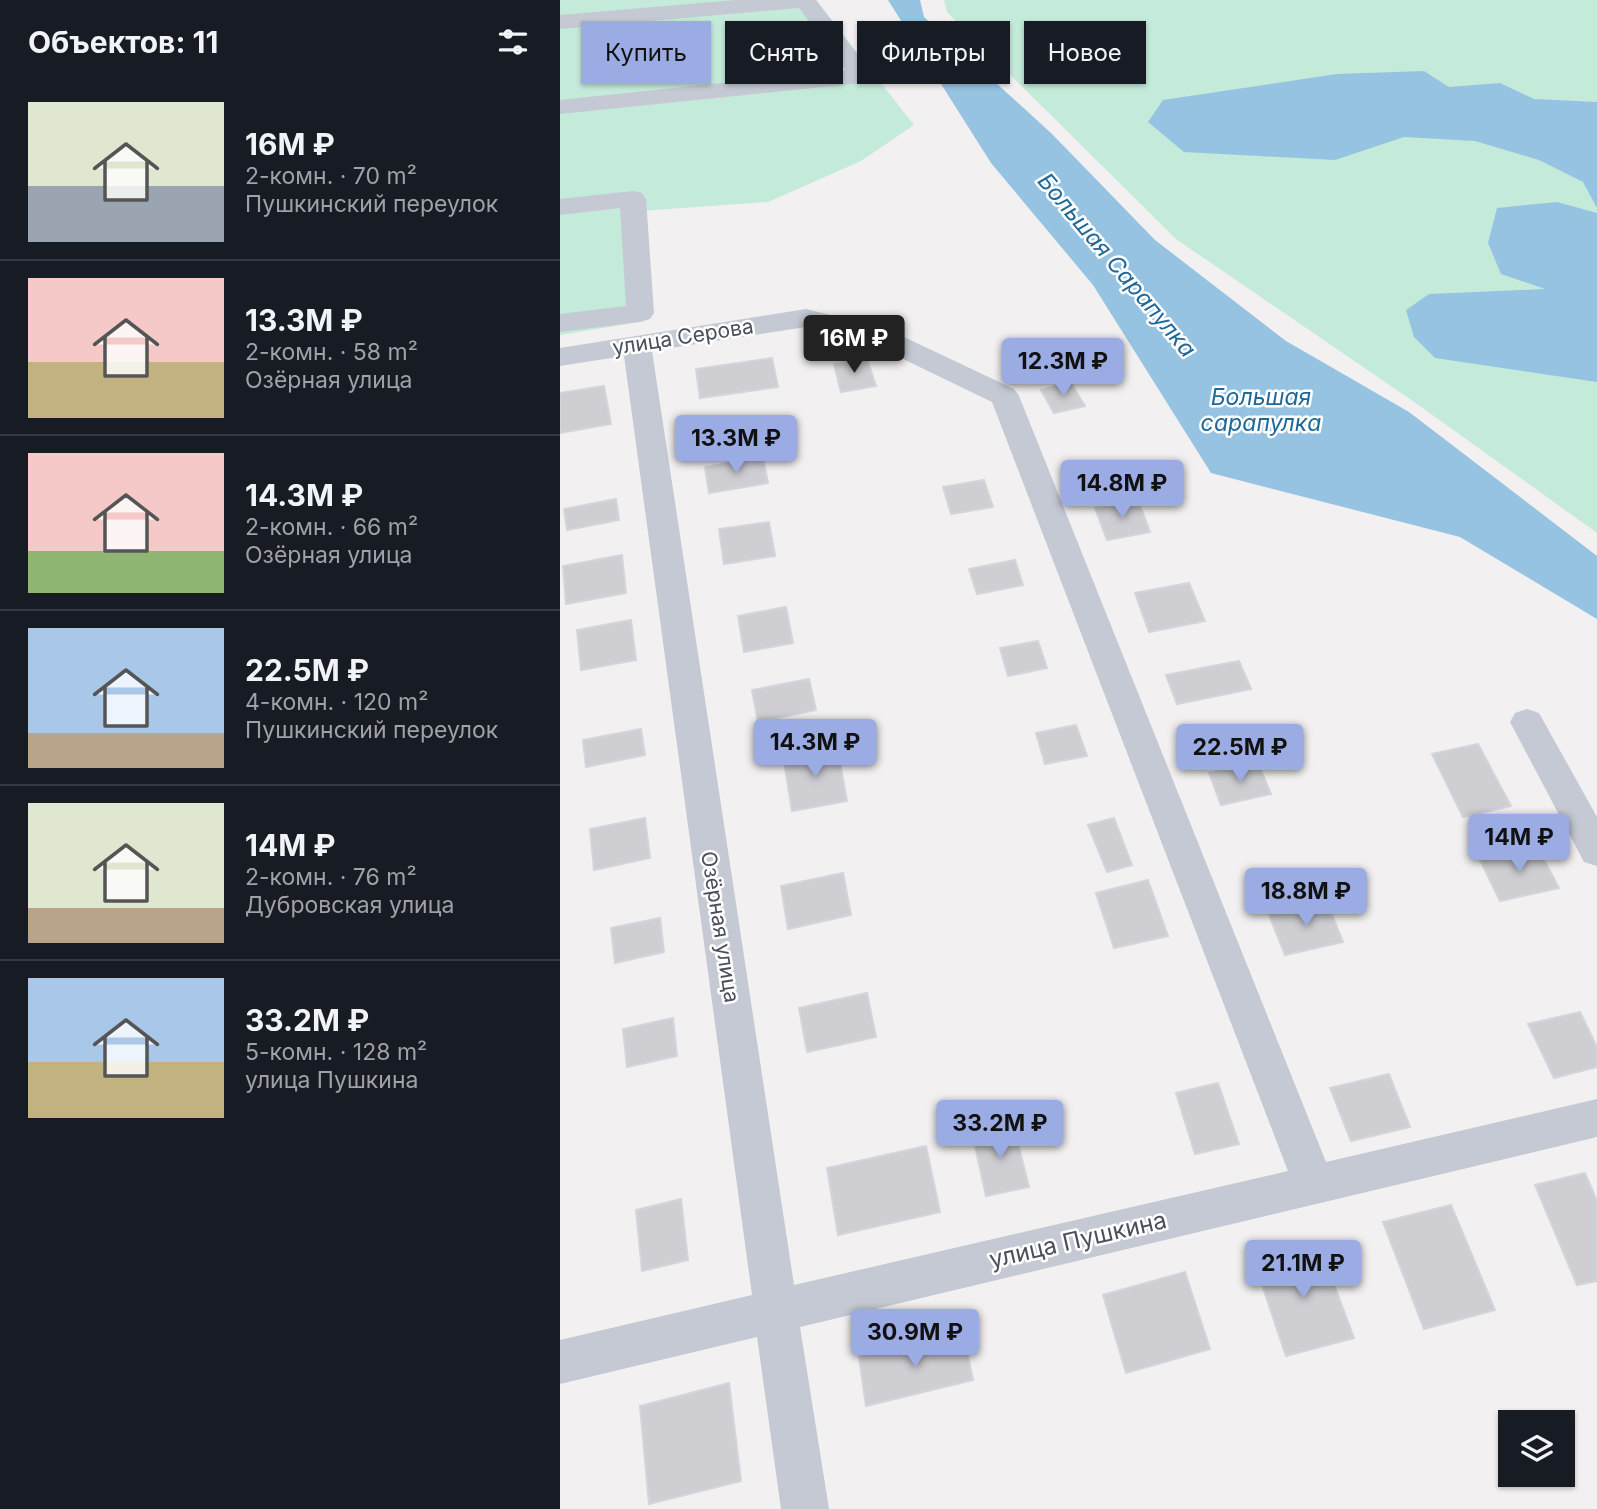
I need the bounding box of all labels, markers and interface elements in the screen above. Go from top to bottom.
chip: Купить [581,21,711,84]
chip: Снять [725,21,843,84]
chip: Фильтры [857,21,1010,84]
chip: Новое [1024,21,1146,84]
icon: filters [494,23,532,61]
text: Объектов: 11 [28,24,218,60]
text: 16M ₽ [245,126,335,162]
icon: home [84,130,168,214]
text: 2-комн. · 70 m² [245,162,417,190]
water label: Большая Сарапулка [1032,167,1202,363]
text: Пушкинский переулок [245,190,498,218]
text: 13.3M ₽ [245,302,363,338]
icon: home [84,306,168,390]
street label: улица Серова [611,313,755,360]
pin: 16M ₽ [805,316,903,375]
text: 16M ₽ [820,324,888,352]
text: 2-комн. · 58 m² [245,338,418,366]
pin: 12.3M ₽ [998,338,1128,398]
text: 12.3M ₽ [1018,347,1108,375]
text: Озёрная улица [245,366,413,394]
water label: Большая сарапулка [1201,383,1321,437]
pin: 13.3M ₽ [671,416,801,475]
text: 13.3M ₽ [691,424,781,452]
pin: 14.8M ₽ [1057,461,1187,520]
text: 14.8M ₽ [1077,469,1167,497]
text: 14.3M ₽ [245,477,363,513]
icon: home [84,481,168,565]
text: 2-комн. · 66 m² [245,513,418,541]
text: Озёрная улица [245,541,413,569]
text: 22.5M ₽ [245,652,369,688]
icon: home [84,656,168,740]
text: 4-комн. · 120 m² [245,688,428,716]
text: Пушкинский переулок [245,716,498,744]
pin: 14.3M ₽ [750,720,880,779]
pin: 22.5M ₽ [1175,724,1305,784]
text: 14.3M ₽ [770,728,860,756]
text: 22.5M ₽ [1192,733,1288,761]
pin: 14M ₽ [1470,814,1568,874]
text: 14M ₽ [1484,823,1554,851]
text: 14M ₽ [245,827,336,863]
icon: home [84,831,168,915]
street label: Озёрная улица [696,849,745,1004]
text: 2-комн. · 76 m² [245,863,417,891]
pin: 18.8M ₽ [1241,869,1371,928]
text: 18.8M ₽ [1261,877,1351,905]
text: Дубровская улица [245,891,454,919]
text: 33.2M ₽ [245,1002,369,1038]
icon: home [84,1006,168,1090]
text: 5-комн. · 128 m² [245,1038,427,1066]
text: улица Пушкина [245,1066,418,1094]
pin: 33.2M ₽ [935,1100,1065,1160]
text: 33.2M ₽ [952,1109,1048,1137]
street label: улица Пушкина [986,1205,1169,1274]
pin: 21.1M ₽ [1238,1240,1368,1300]
text: 21.1M ₽ [1261,1249,1345,1277]
pin: 30.9M ₽ [850,1310,980,1369]
text: 30.9M ₽ [867,1318,963,1346]
map controls [1498,1410,1575,1487]
button: layers [1498,1410,1575,1487]

